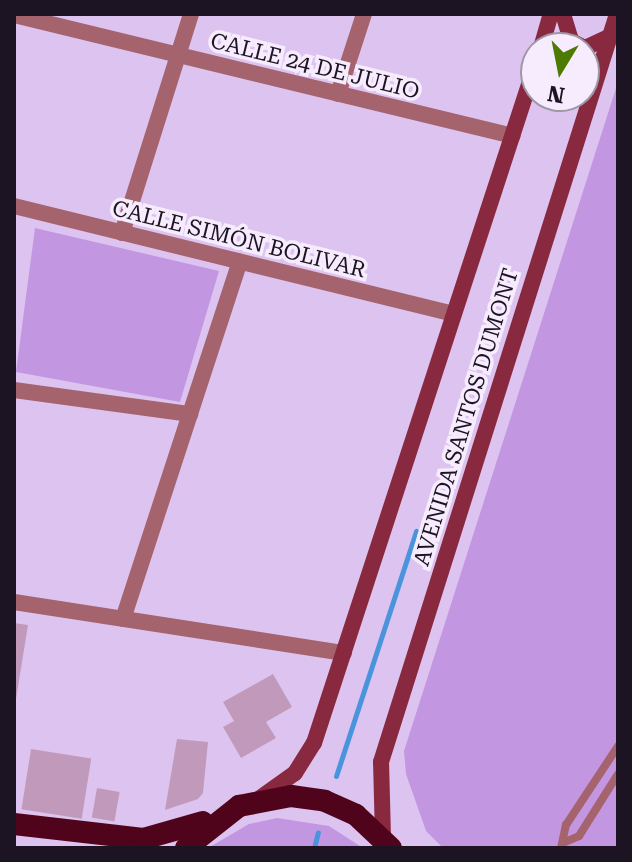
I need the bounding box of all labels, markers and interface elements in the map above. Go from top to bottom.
street label: CALLE 24 DE JULIO [208,27,422,105]
north arrow [520,32,600,112]
text: N [546,80,567,108]
street label: CALLE SIMÓN BOLIVAR [109,195,369,283]
street label: AVENIDA SANTOS DUMONT [408,265,524,569]

